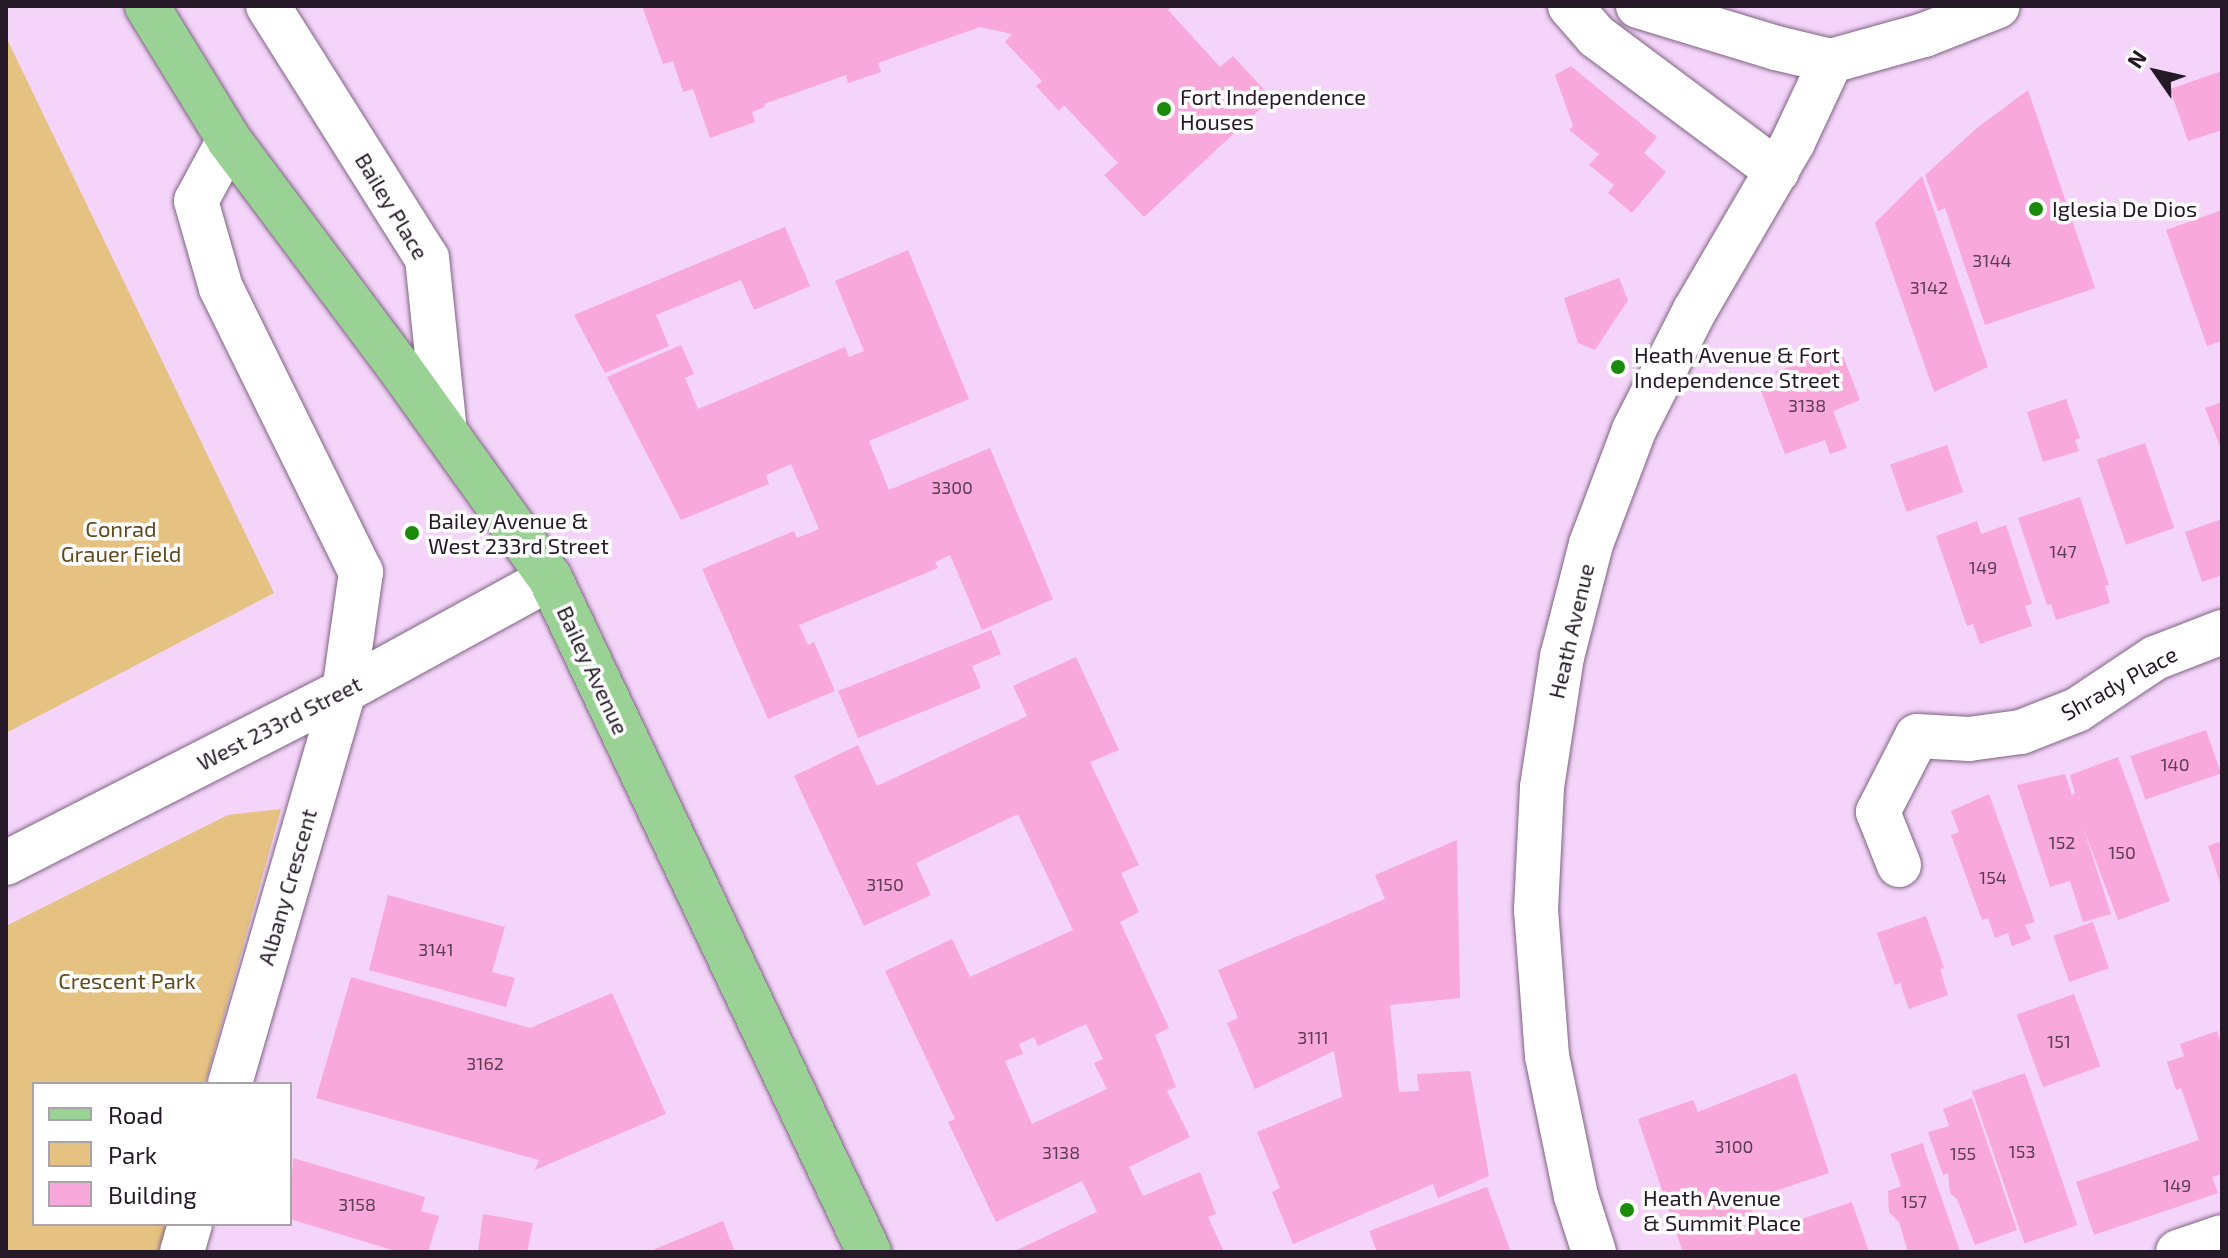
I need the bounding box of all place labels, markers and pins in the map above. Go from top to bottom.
place label: Fort Independence Houses [1180,83,1366,134]
marker: Fort Independence Houses [1155,100,1173,118]
place label: Iglesia De Dios [2052,196,2197,222]
marker: Iglesia De Dios [2027,200,2045,218]
place label: Heath Avenue & Fort Independence Street [1634,341,1840,392]
marker: Heath Avenue & Fort Independence Street [1609,358,1627,376]
place label: Bailey Avenue & West 233rd Street [428,507,609,558]
marker: Bailey Avenue & West 233rd Street [403,524,421,542]
place label: Heath Avenue & Summit Place [1643,1184,1801,1236]
marker: Heath Avenue & Summit Place [1618,1201,1636,1219]

